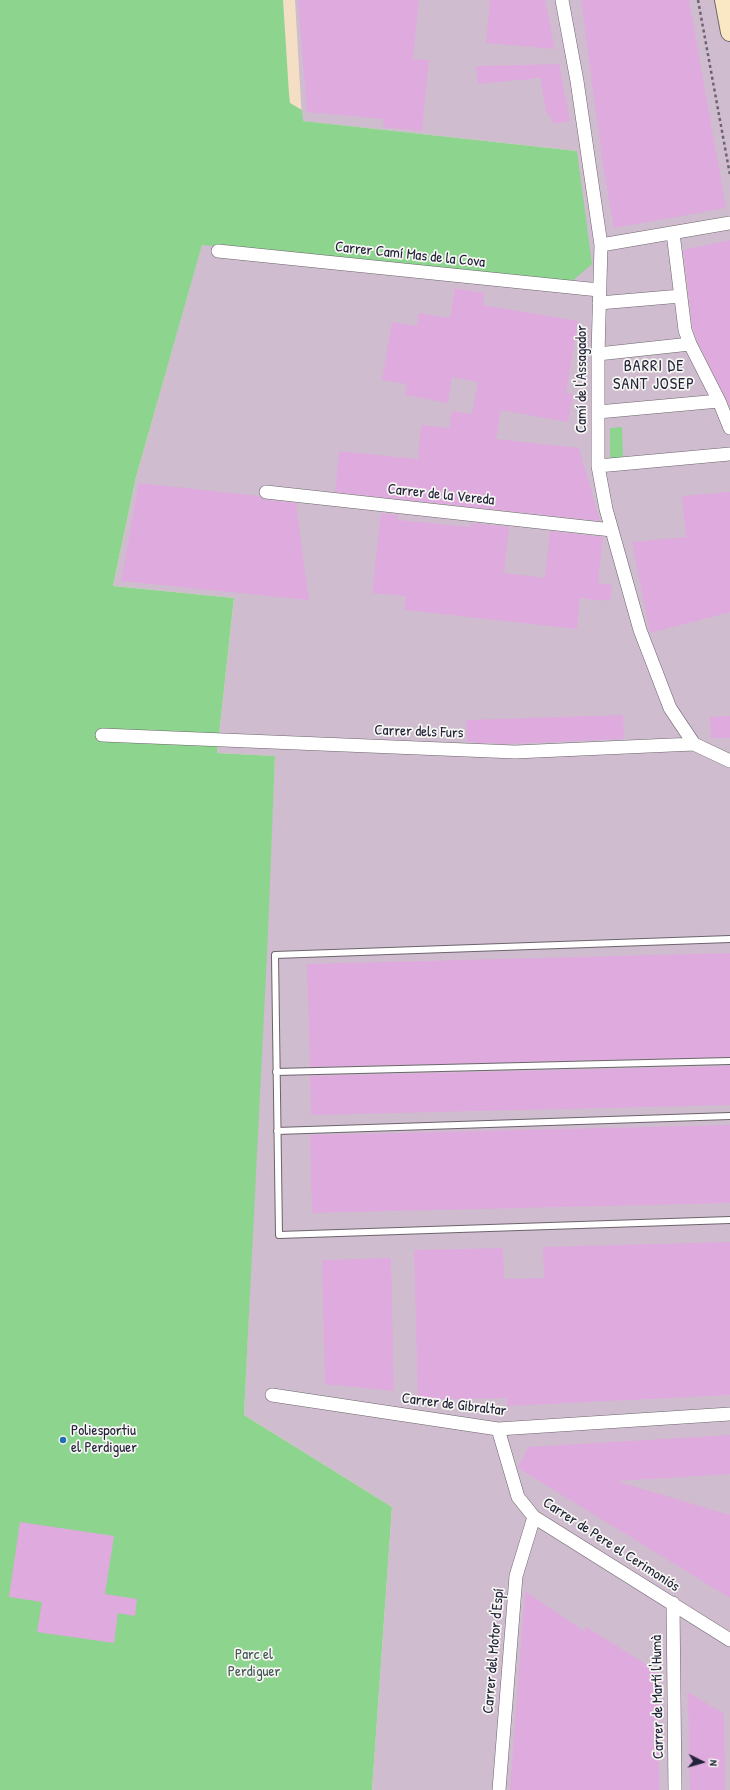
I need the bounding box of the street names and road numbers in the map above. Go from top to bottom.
street label: Carrer Camí Mas de la Cova [334,238,486,272]
street label: Camí de l'Assagador [573,325,591,433]
street label: Carrer de la Vereda [387,480,495,510]
street label: Carrer dels Furs [374,721,464,743]
street label: Carrer de Gibraltar [401,1390,507,1420]
street label: Carrer de Pere el Cerimoniós [539,1494,683,1596]
street label: Carrer del Motor d'Espí [480,1587,508,1715]
street label: Carrer de Martí l'Humà [648,1635,668,1759]

